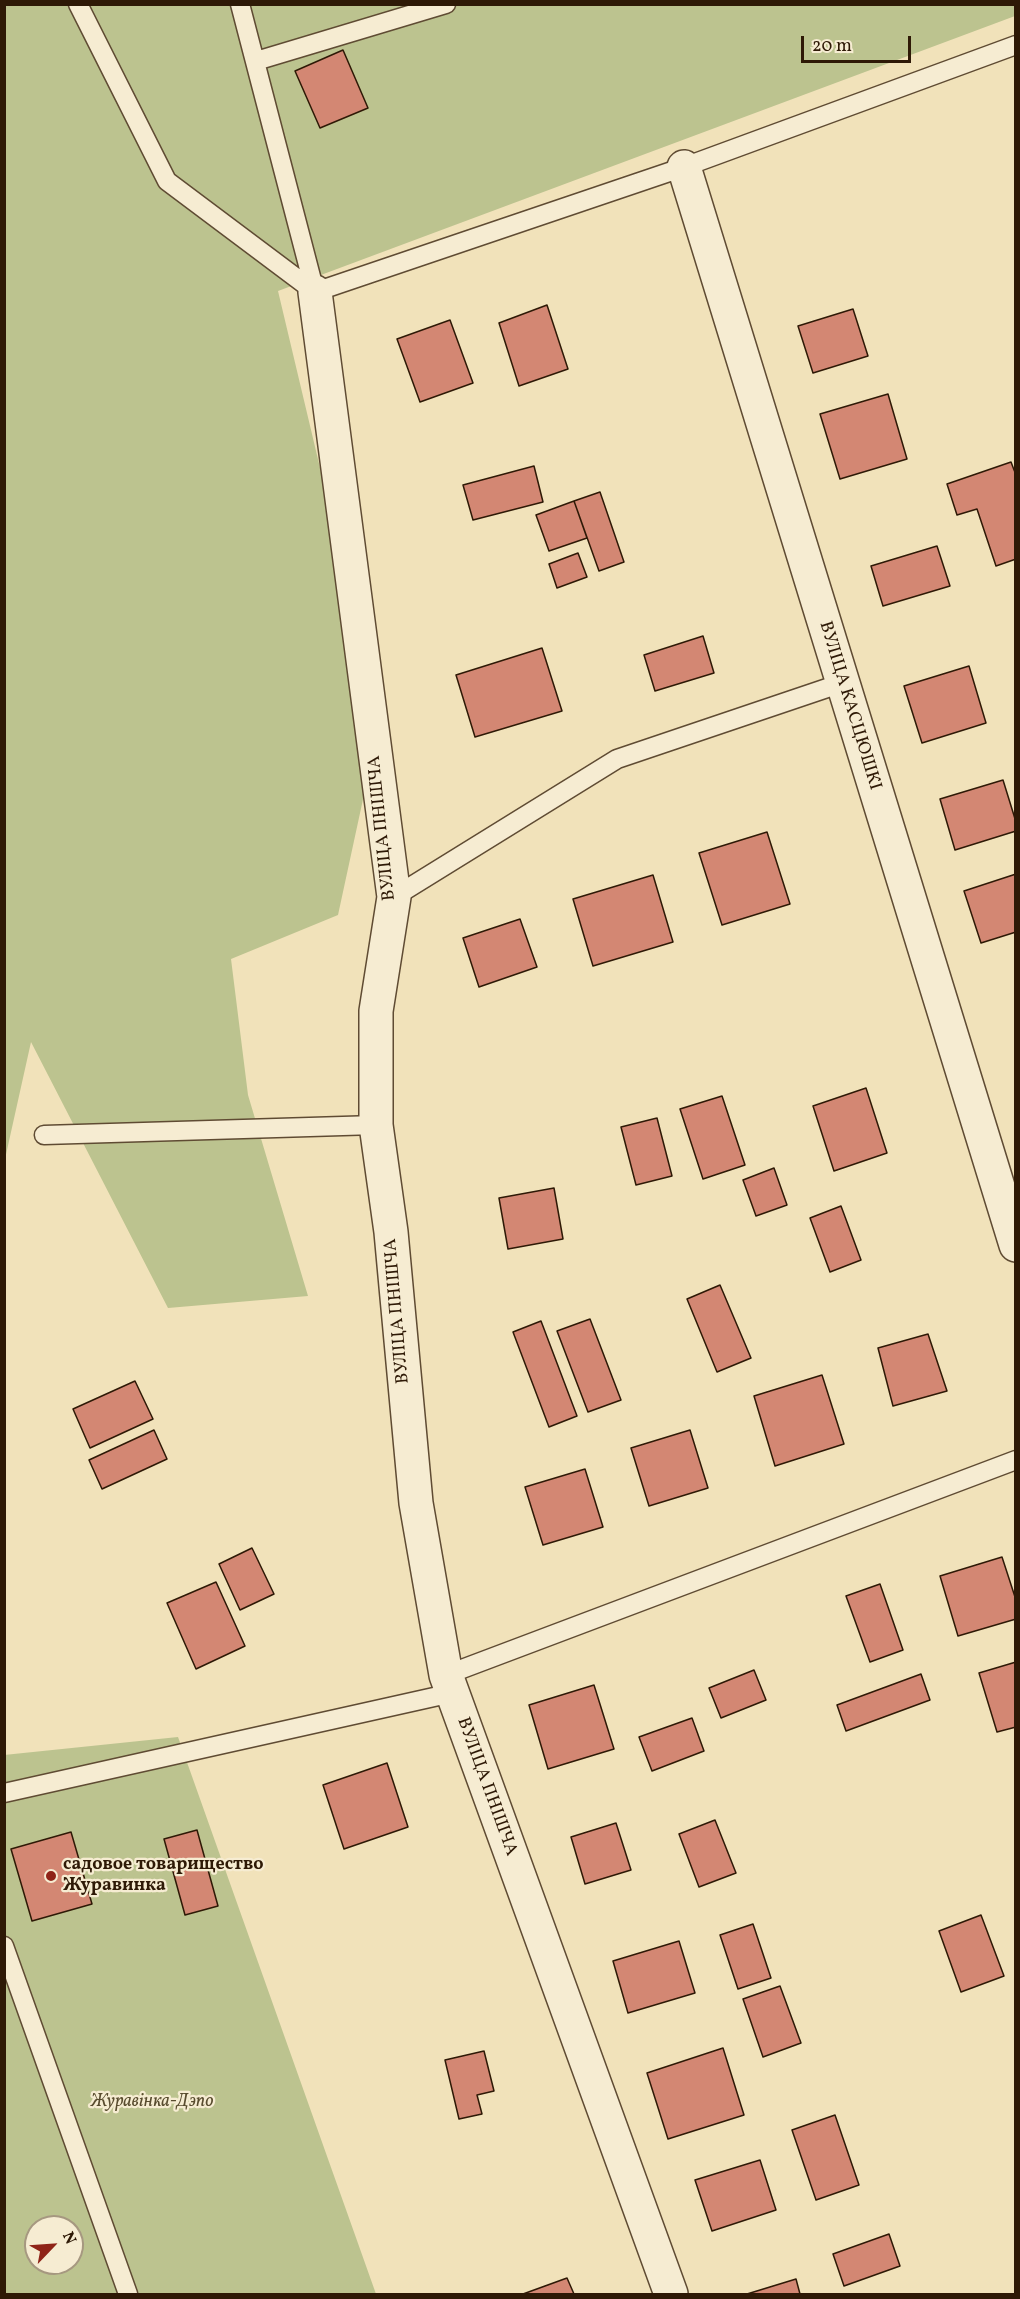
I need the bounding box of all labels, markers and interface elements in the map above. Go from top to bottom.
scale bar [804,24,914,62]
text: 20 m [812,34,852,59]
street label: ВУЛІЦА КАСЦЮШКІ [813,619,885,793]
street label: ВУЛІЦА ПНІШЧА [365,754,401,902]
street label: ВУЛІЦА ПНІШЧА [381,1237,415,1385]
street label: ВУЛІЦА ПНІШЧА [451,1715,521,1859]
place label: садовое товарищество Журавинка [63,1855,264,1898]
marker: садовое товарищество Журавинка [44,1869,58,1883]
park label: Журавінка-Дэпо [91,2092,213,2114]
north arrow [24,2215,84,2275]
text: N [56,2228,81,2248]

